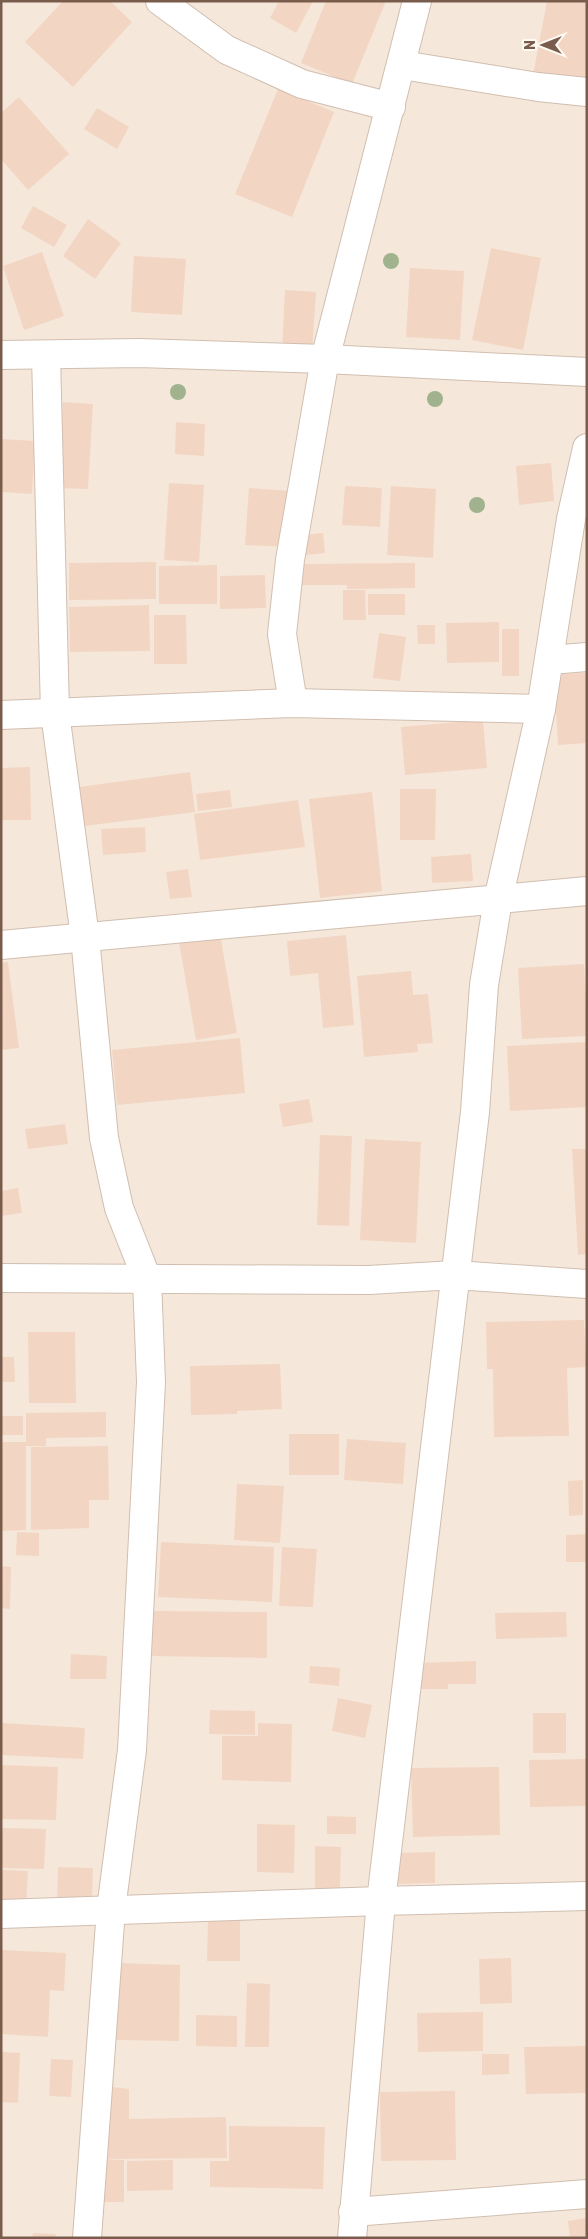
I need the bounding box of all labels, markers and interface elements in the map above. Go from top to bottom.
north arrow [518,20,568,70]
text: N [522,40,539,50]

